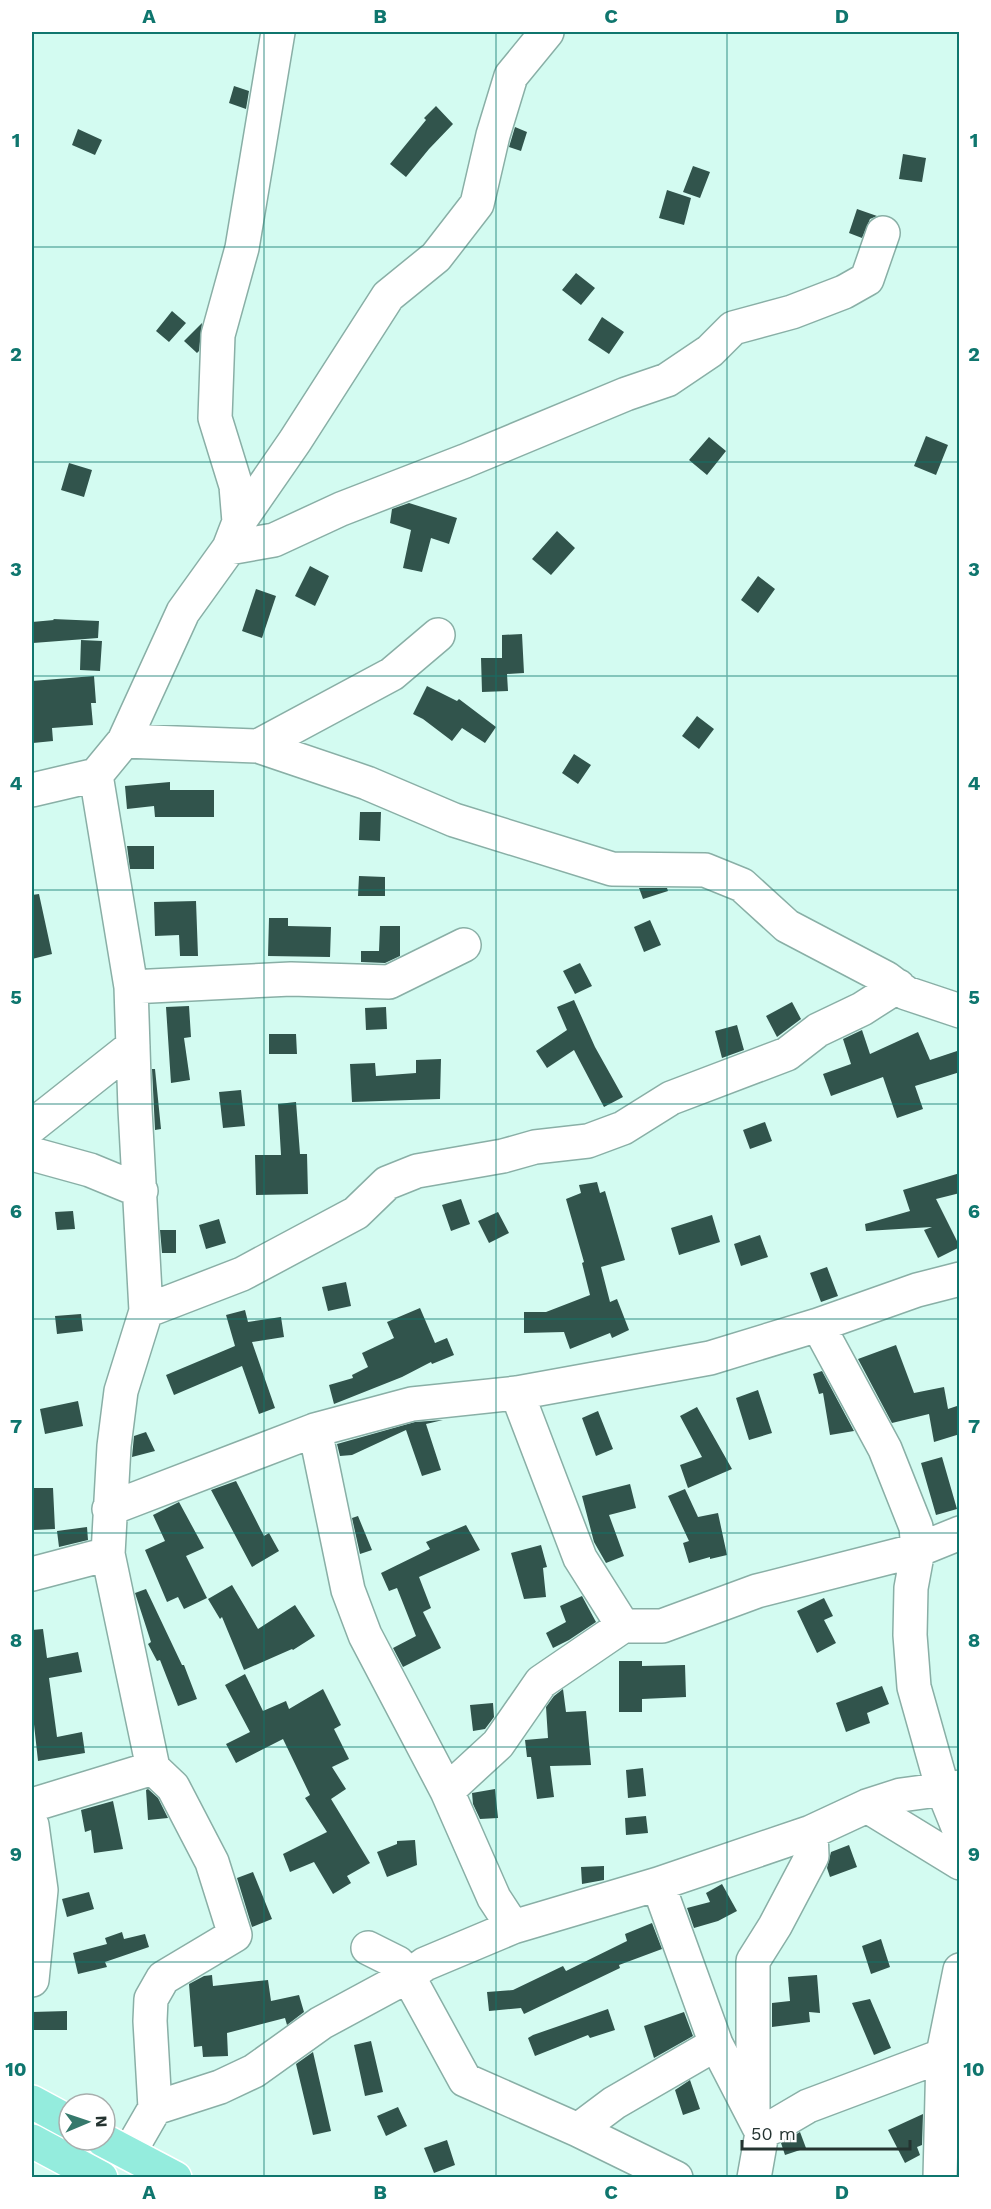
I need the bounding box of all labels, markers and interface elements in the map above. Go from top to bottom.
text: A [142,4,156,28]
text: B [373,4,387,28]
text: C [604,4,618,28]
text: D [835,4,849,28]
text: 1 [12,128,20,152]
text: 1 [970,128,978,152]
text: 2 [10,342,22,366]
text: 2 [968,342,980,366]
text: 3 [10,557,22,581]
text: 3 [968,557,980,581]
text: 4 [10,771,23,795]
text: 4 [968,771,981,795]
text: 5 [10,985,22,1009]
text: 5 [968,985,980,1009]
text: 6 [10,1199,22,1223]
text: 6 [968,1199,980,1223]
text: 7 [10,1414,22,1438]
text: 7 [968,1414,980,1438]
text: 8 [10,1628,22,1652]
text: 8 [968,1628,980,1652]
text: 9 [10,1842,22,1866]
text: 9 [968,1842,980,1866]
text: 10 [5,2057,27,2081]
text: 10 [963,2057,985,2081]
north arrow [57,2092,117,2152]
scale bar [742,2113,910,2151]
text: N [92,2115,111,2128]
text: 50 m [751,2123,796,2144]
text: A [142,2180,156,2204]
text: B [373,2180,387,2204]
text: C [604,2180,618,2204]
text: D [835,2180,849,2204]

